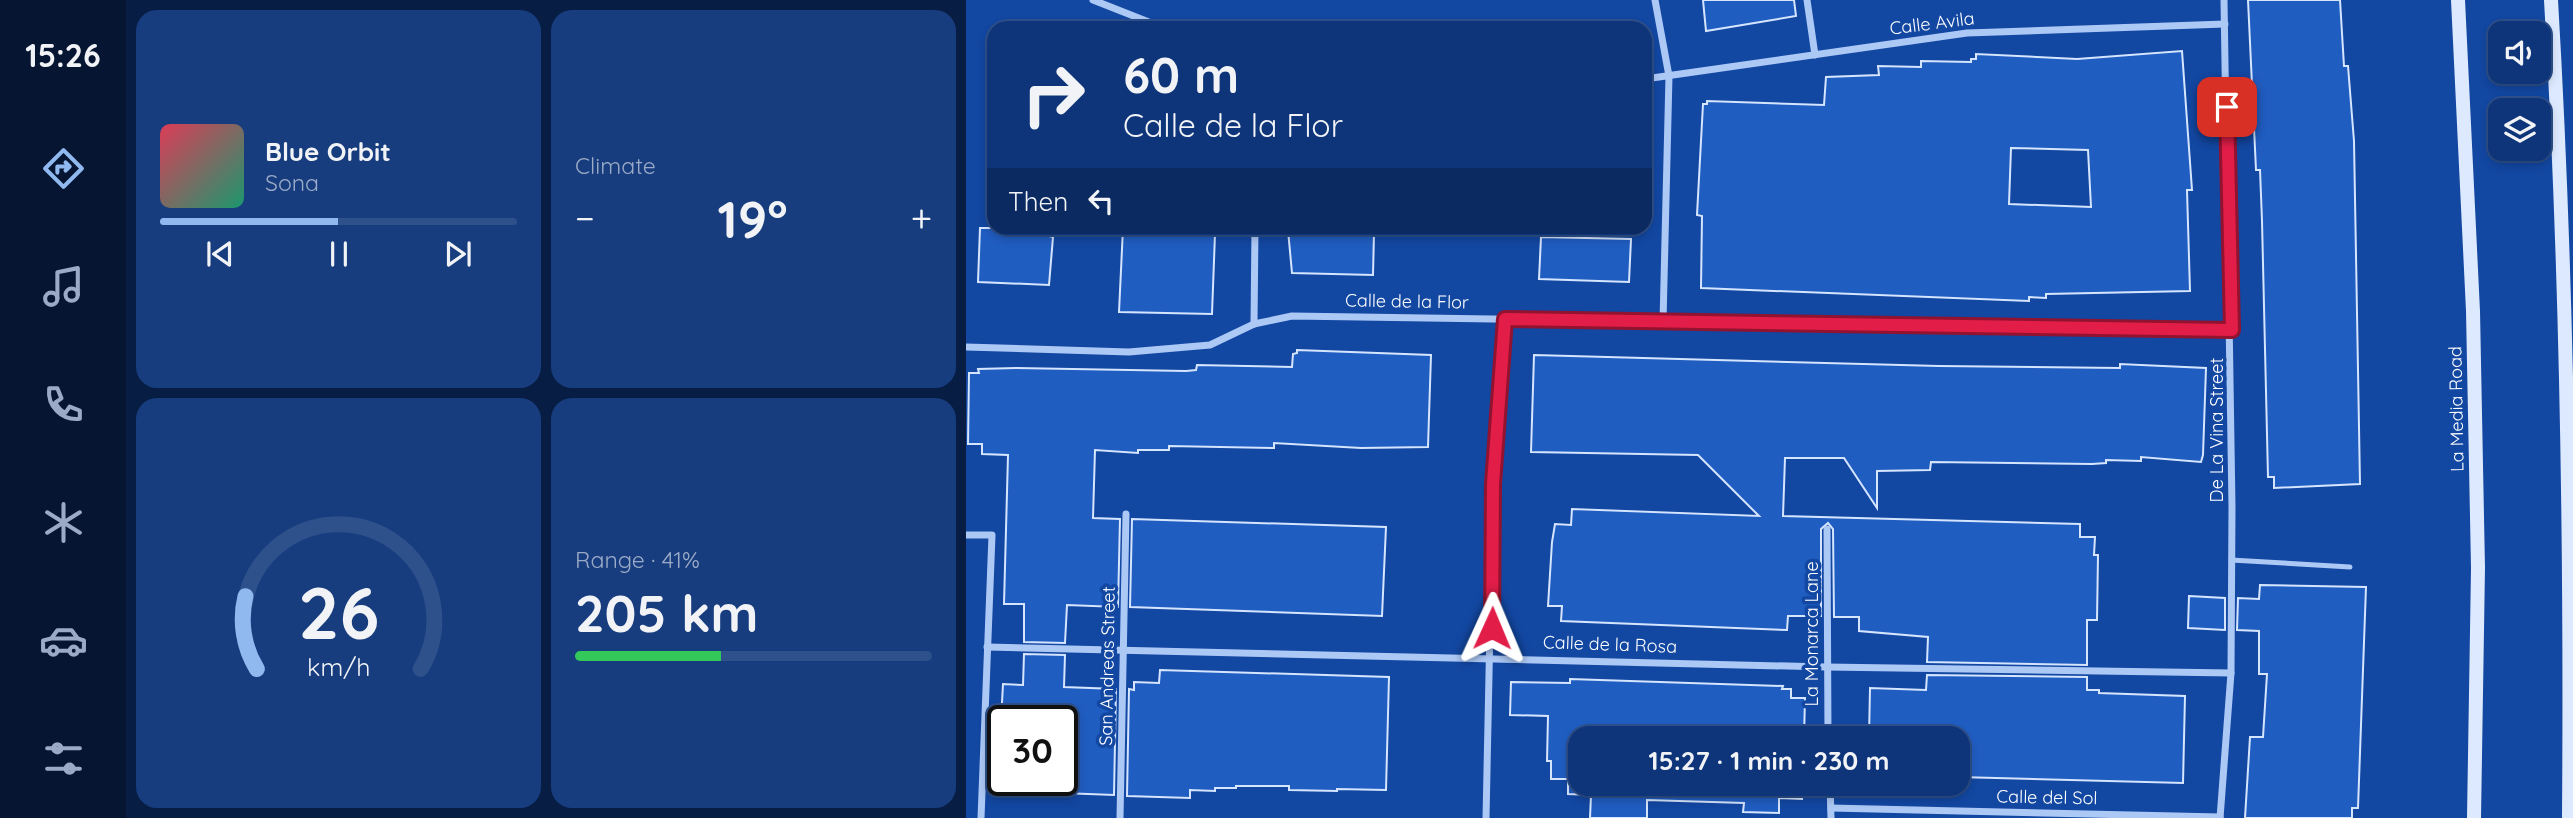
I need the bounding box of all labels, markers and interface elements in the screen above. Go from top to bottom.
street label: Calle Avila [1888,6,1976,40]
map controls [2488,21,2551,161]
button: sound [2488,21,2551,84]
text: 15:26 [25,35,101,75]
text: 60 m [1123,44,1239,105]
icon: right [1008,49,1099,140]
pin [2197,77,2257,137]
icon: arrive [2208,88,2246,126]
button: layers [2488,98,2551,161]
text: Calle de la Flor [1123,105,1343,145]
text: Blue Orbit [265,135,391,168]
icon: directions [39,144,88,193]
text: Climate [575,151,656,180]
text: Sona [265,168,319,197]
icon: left [1082,182,1120,220]
text: Then [1008,185,1068,218]
text: 19° [718,186,788,251]
text: − [575,194,595,242]
text: + [911,194,932,242]
icon: previous [201,235,239,273]
icon: pause [320,235,358,273]
icon: next [439,235,477,273]
icon: music [39,262,88,311]
street label: Calle de la Flor [1345,288,1469,314]
street label: La Media Road [2443,346,2469,472]
street label: De La Vina Street [2205,358,2228,502]
icon: phone [39,380,88,429]
icon: climate [39,498,88,547]
text: Range · 41% [575,545,700,574]
street label: La Monarca Lane [1800,561,1823,707]
text: 26 [298,566,379,657]
text: 205 km [575,580,759,645]
street label: San Andreas Street [1094,586,1120,746]
position arrow [1455,591,1529,665]
icon: car [39,616,88,665]
street label: Calle de la Rosa [1543,630,1677,658]
text: km/h [307,651,370,682]
speed limit sign: 30 [987,705,1078,796]
icon: filters [39,734,88,783]
text: 15:27 · 1 min · 230 m [1649,744,1889,777]
street label: Calle del Sol [1996,785,2098,809]

